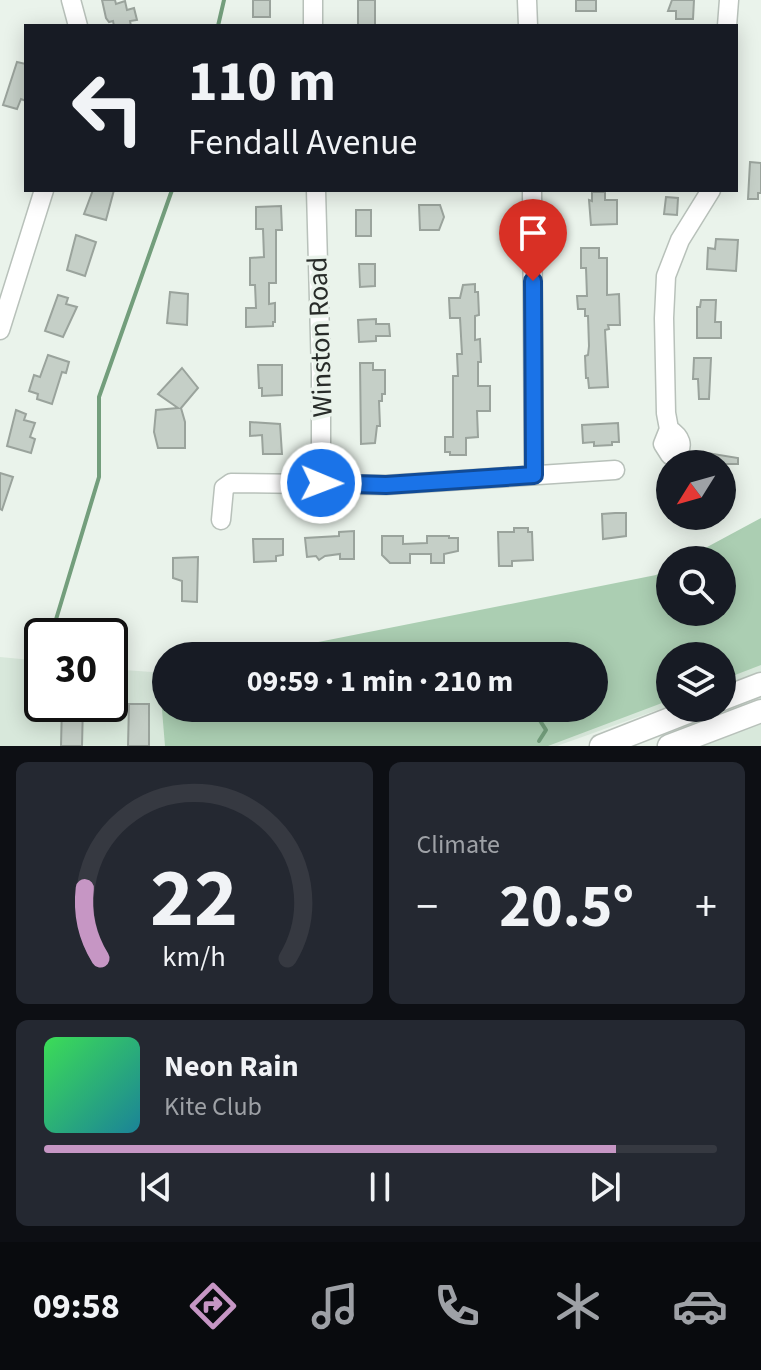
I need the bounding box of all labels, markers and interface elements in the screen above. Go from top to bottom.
text: 110 m [188,43,336,122]
icon: left [56,56,160,160]
text: Fendall Avenue [188,117,417,168]
pin [499,199,567,281]
icon: arrive [511,211,555,255]
street label: Winston Road [297,256,343,418]
position arrow [279,441,363,525]
north arrow [656,450,736,530]
map controls [656,450,736,722]
button: search [656,546,736,626]
speed limit sign: 30 [24,618,128,722]
button: layers [656,642,736,722]
text: 09:59 · 1 min · 210 m [247,660,513,703]
text: Climate [417,826,500,863]
text: 22 [150,840,238,958]
text: 20.5° [499,865,634,950]
text: − [417,876,438,939]
text: + [695,876,717,939]
text: km/h [163,937,226,977]
text: Neon Rain [164,1045,299,1088]
text: Kite Club [164,1088,262,1125]
icon: previous [134,1165,178,1209]
icon: pause [358,1165,402,1209]
icon: next [583,1165,627,1209]
icon: directions [185,1278,241,1334]
icon: music [307,1278,363,1334]
icon: phone [429,1278,485,1334]
icon: climate [550,1278,606,1334]
icon: car [672,1278,728,1334]
text: 09:58 [33,1281,120,1332]

